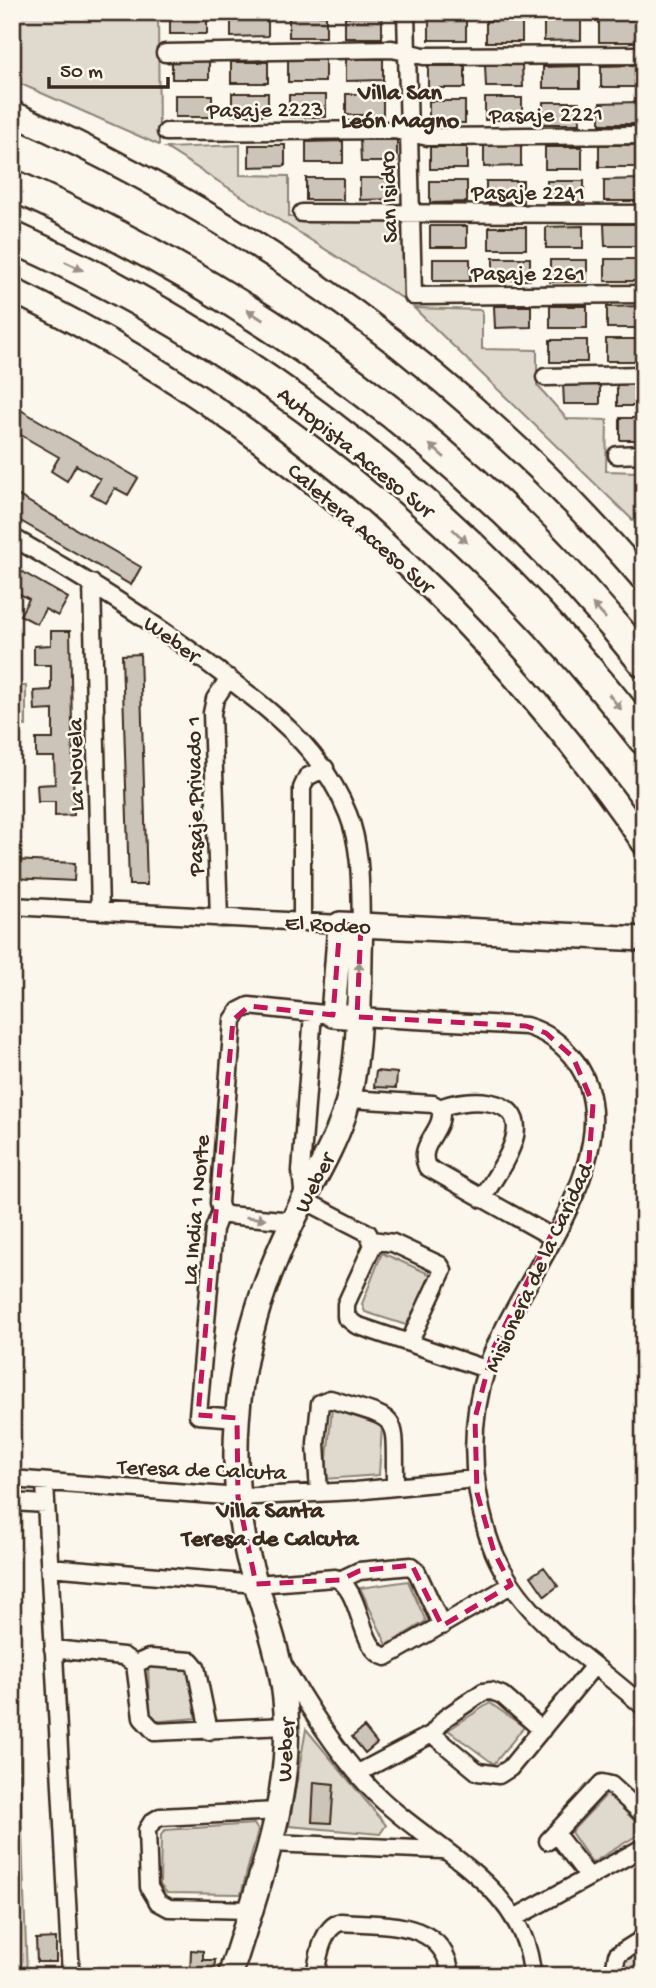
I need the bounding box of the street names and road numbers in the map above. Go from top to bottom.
street label: Pasaje 2223 [206,97,324,126]
street label: Pasaje 2221 [488,102,603,131]
street label: San Isidro [375,150,406,244]
street label: Pasaje 2241 [470,181,585,208]
street label: Pasaje 2261 [470,262,585,289]
street label: Autopista Acceso Sur [271,382,440,527]
street label: Caletera Acceso Sur [281,458,440,602]
street label: Weber [137,611,206,672]
street label: Pasaje Privado 1 [182,716,211,877]
street label: La Novela [63,717,92,812]
street label: El Rodeo [284,911,372,942]
street label: La India 1 Norte [177,1133,218,1287]
street label: Weber [290,1147,343,1218]
street label: Misionera de la Caridad [480,1158,601,1377]
street label: Teresa de Calcuta [115,1455,288,1488]
street label: Weber [272,1716,303,1783]

